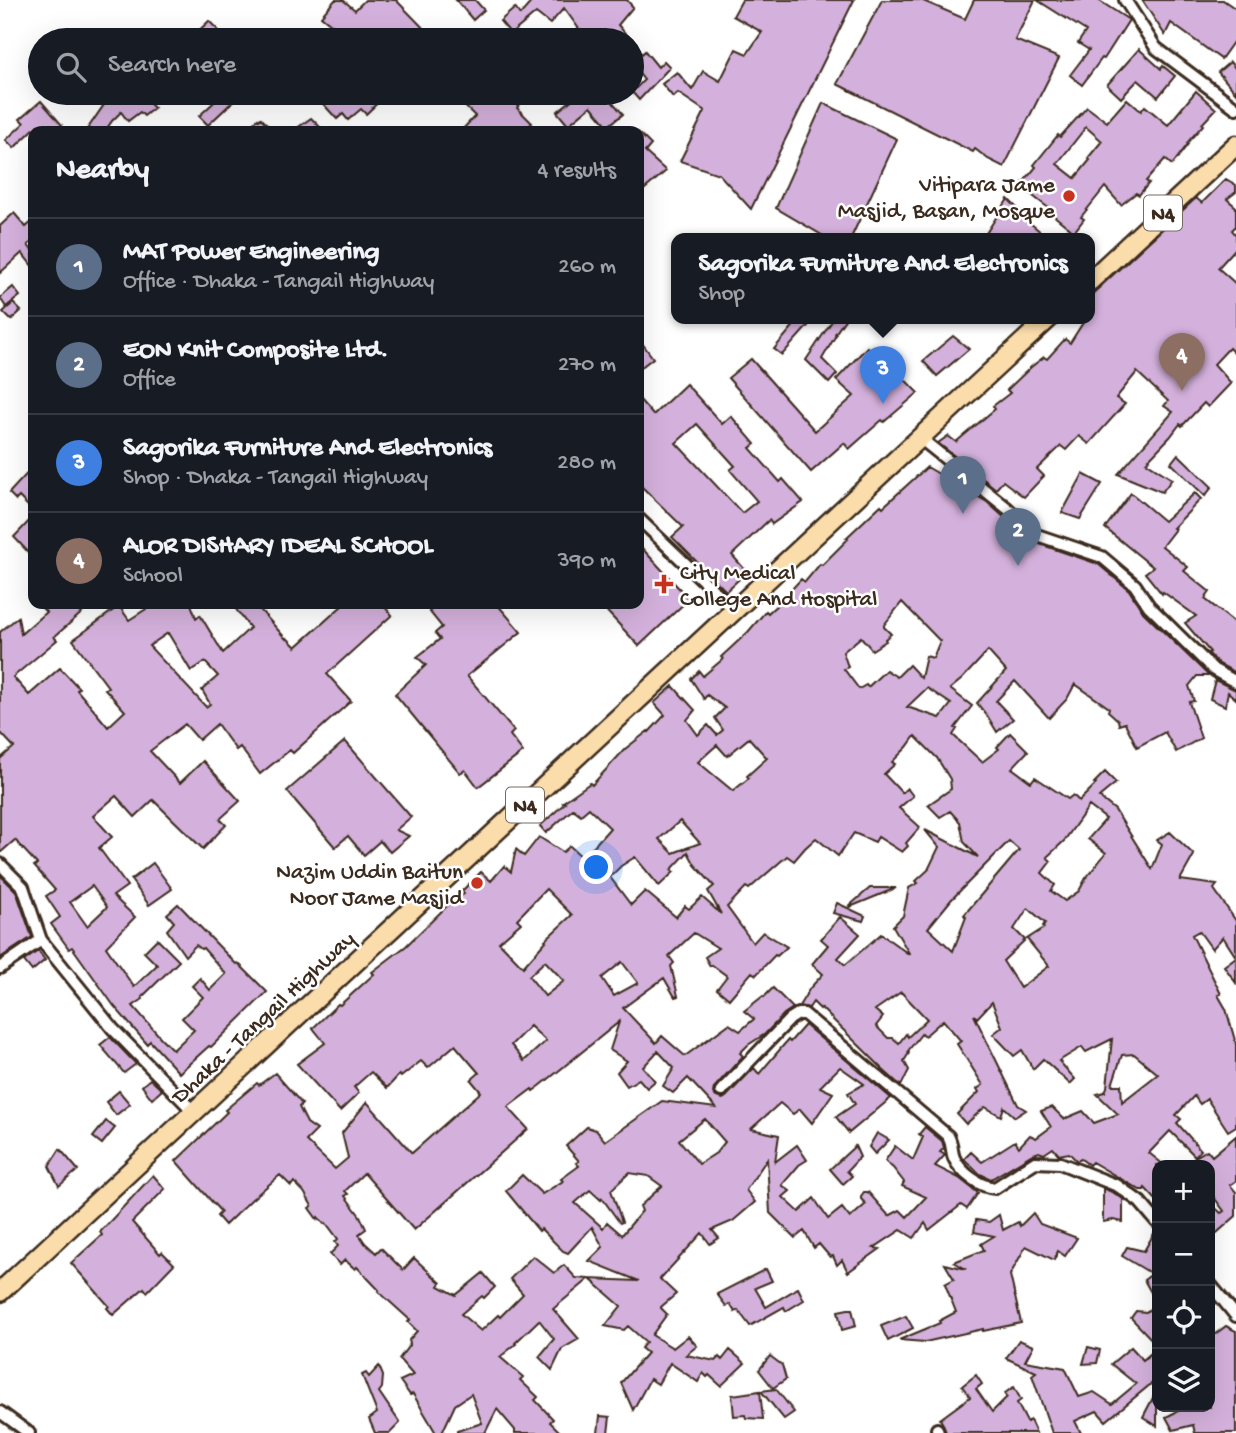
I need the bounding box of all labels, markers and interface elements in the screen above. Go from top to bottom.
search box [28,28,644,105]
icon: search [52,48,90,86]
text: Search here [108,51,236,82]
text: Nearby [56,154,149,189]
text: 4 results [537,158,616,185]
place label: Vitipara Jame Masjid, Basan, Mosque [838,173,1056,226]
marker: Vitipara Jame Masjid, Basan, Mosque [1061,188,1077,204]
road number: N4 [1144,196,1182,230]
popup [671,233,1095,324]
text: MAT Power Engineering [123,238,379,269]
text: Sagorika Furniture And Electronics [698,250,1068,281]
text: 1 [74,254,84,281]
text: 260 m [558,254,616,281]
text: Office · Dhaka - Tangail Highway [123,269,434,296]
text: Shop [698,281,745,308]
pin: 4 [1159,333,1205,391]
text: EON Knit Composite Ltd. [123,336,388,367]
pin: 3 [860,346,906,404]
text: 2 [73,352,85,379]
text: 270 m [558,352,616,379]
text: Office [123,367,176,394]
text: Sagorika Furniture And Electronics [123,434,492,465]
text: 3 [73,450,85,477]
text: 280 m [557,450,616,477]
pin: 1 [940,456,986,514]
text: Shop · Dhaka - Tangail Highway [123,465,428,492]
pin: 2 [995,508,1041,566]
text: ALOR DISHARY IDEAL SCHOOL [123,532,433,563]
text: 4 [74,548,84,575]
text: 390 m [558,548,616,575]
place label: City Medical College And Hospital [680,561,877,614]
text: School [123,563,183,590]
marker: City Medical College And Hospital [654,574,674,594]
road number: N4 [506,788,544,822]
your location [579,850,613,884]
place label: Nazim Uddin Baitun Noor Jame Masjid [276,860,465,913]
marker: Nazim Uddin Baitun Noor Jame Masjid [469,875,485,891]
street label: Dhaka - Tangail Highway [166,927,362,1112]
map controls [1152,1160,1215,1412]
button: + [1152,1160,1215,1223]
button: − [1152,1223,1215,1286]
button: locate [1152,1286,1215,1349]
button: layers [1152,1349,1215,1412]

